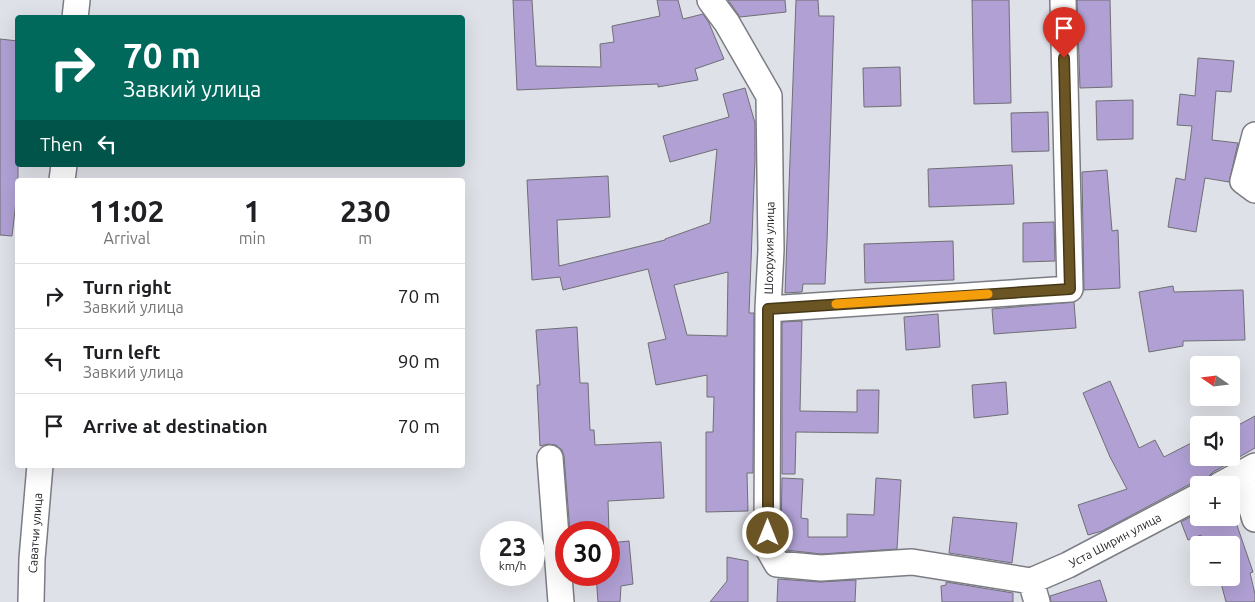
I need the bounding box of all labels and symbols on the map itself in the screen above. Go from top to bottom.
pin [1043,7,1085,58]
street label: Шохрухия улица [762,201,776,295]
north arrow [1190,356,1240,406]
street label: Саватчи улица [26,492,44,574]
position arrow [741,506,793,558]
street label: Уста Ширин улица [1067,510,1163,570]
speed limit sign: 30 [555,521,620,586]

